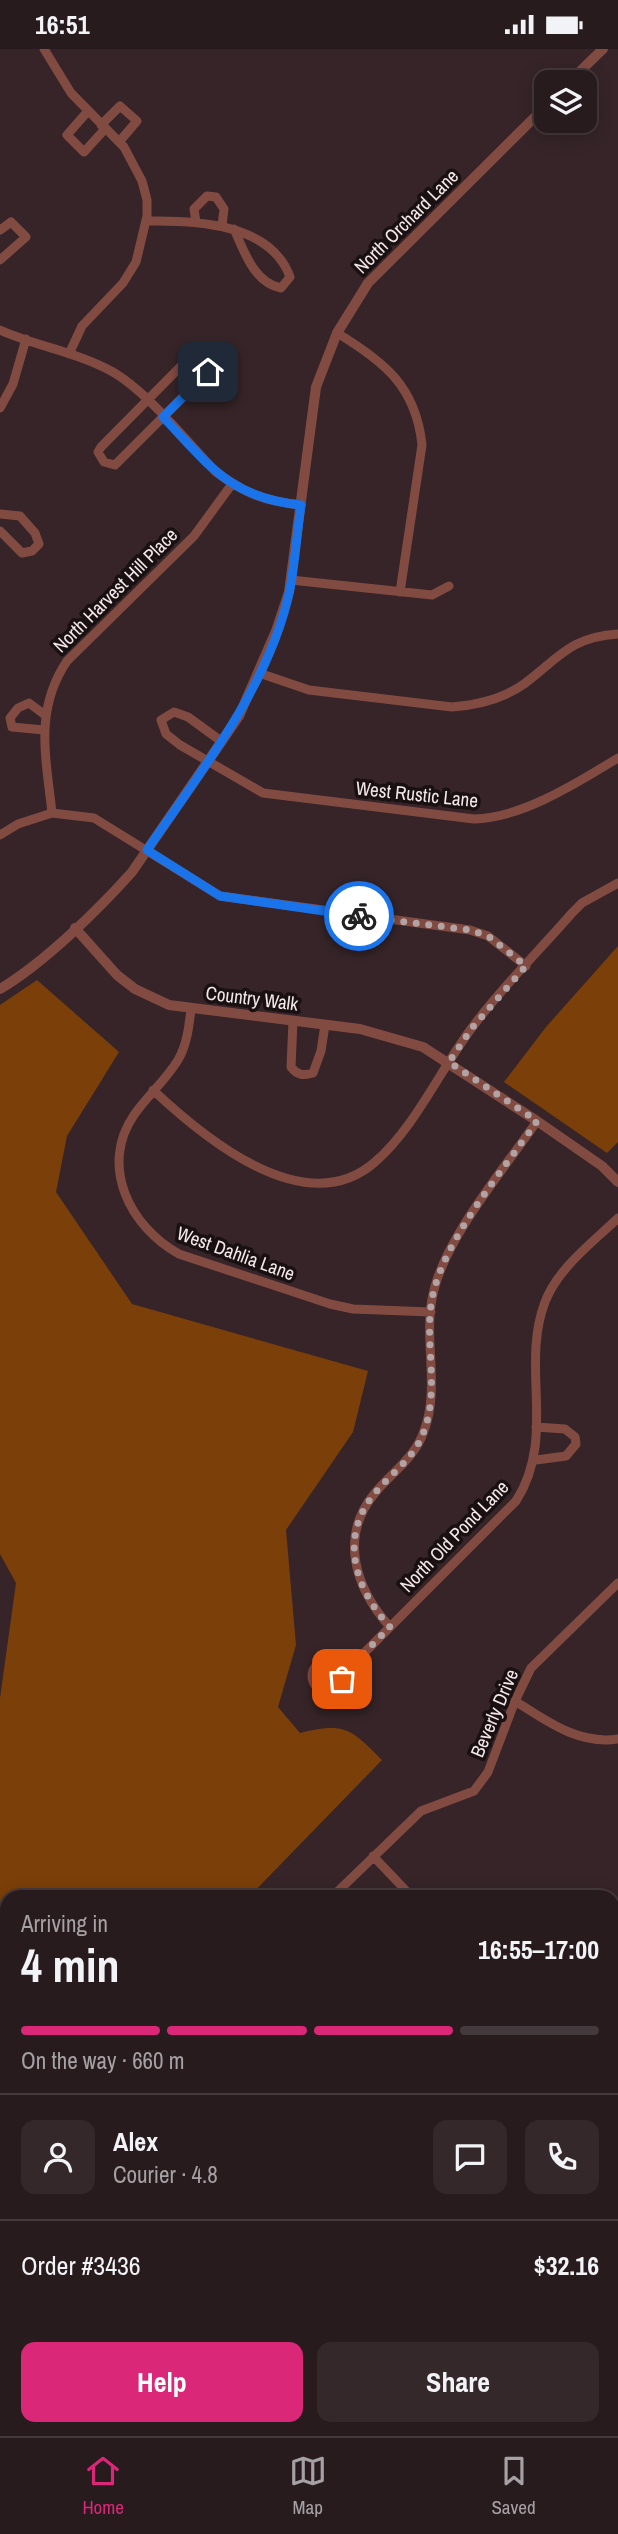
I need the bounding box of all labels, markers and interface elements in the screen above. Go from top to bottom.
text: 16:51 [35,7,90,42]
map controls [534,70,597,133]
button: layers [534,70,597,133]
street label: North Orchard Lane [348,163,464,279]
pin [178,342,238,402]
icon: home [189,353,227,391]
street label: North Harvest Hill Place [47,522,183,658]
street label: West Rustic Lane [355,775,479,813]
courier [324,881,394,951]
icon: bike [340,897,378,935]
street label: Country Walk [204,979,300,1017]
street label: West Dahlia Lane [173,1220,299,1286]
street label: North Old Pond Lane [394,1474,514,1598]
pin [312,1649,372,1709]
icon: bag [323,1660,361,1698]
street label: Beverly Drive [464,1665,524,1761]
text: Arriving in [21,1908,108,1939]
text: 16:55–17:00 [478,1932,599,1967]
text: 4 min [21,1934,120,1996]
text: On the way · 660 m [21,2045,185,2076]
button: person [21,2120,95,2194]
button: chat [433,2120,507,2194]
button: phone [525,2120,599,2194]
text: Alex [113,2124,158,2159]
text: Courier · 4.8 [113,2159,218,2190]
text: Order #3436 [21,2248,141,2283]
text: $32.16 [534,2248,599,2283]
button: Help [21,2342,303,2422]
button: Share [317,2342,599,2422]
tab: Home [82,2452,124,2520]
tab: Map [289,2452,327,2520]
tab: Saved [491,2452,536,2520]

